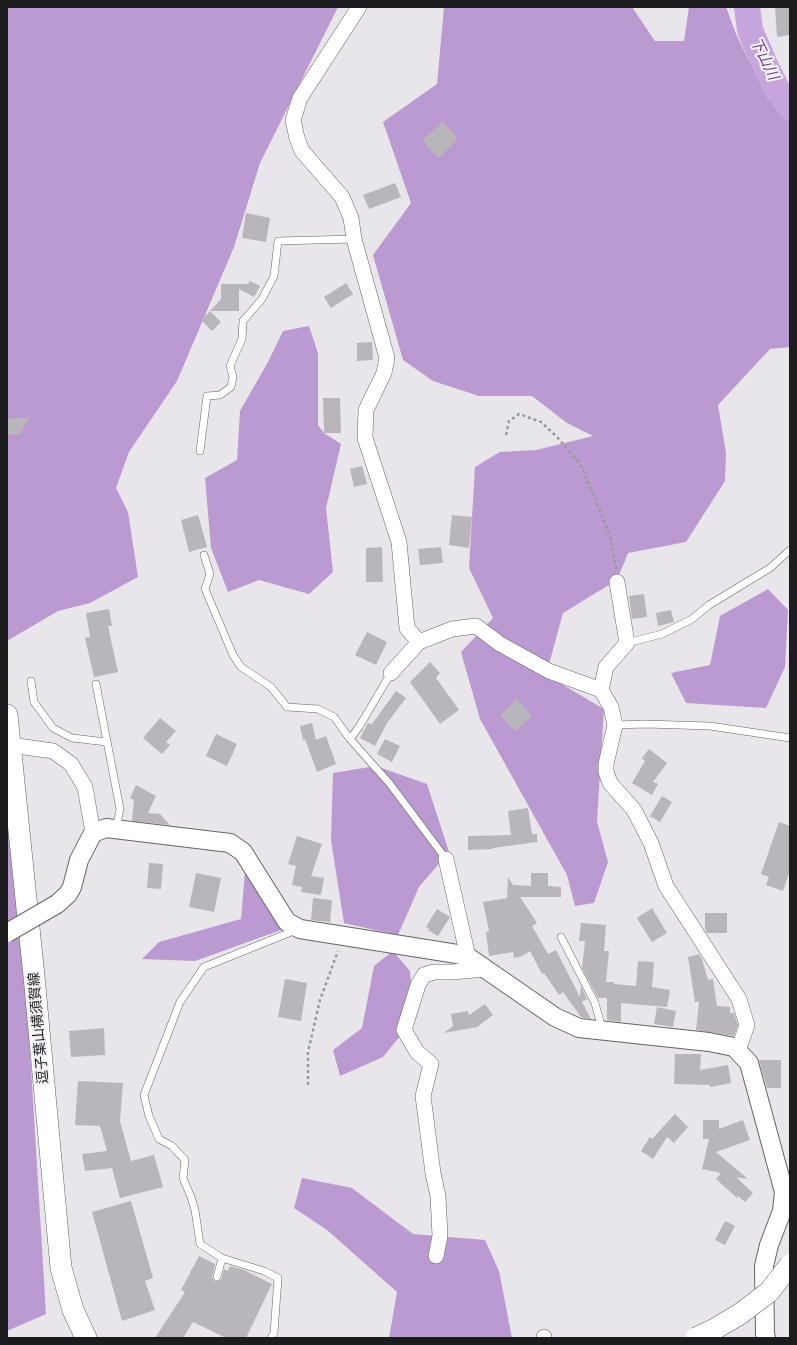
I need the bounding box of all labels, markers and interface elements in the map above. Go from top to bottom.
water label: 下山川 [746,35,782,83]
street label: 逗子葉山横須賀線 [26,971,52,1085]

